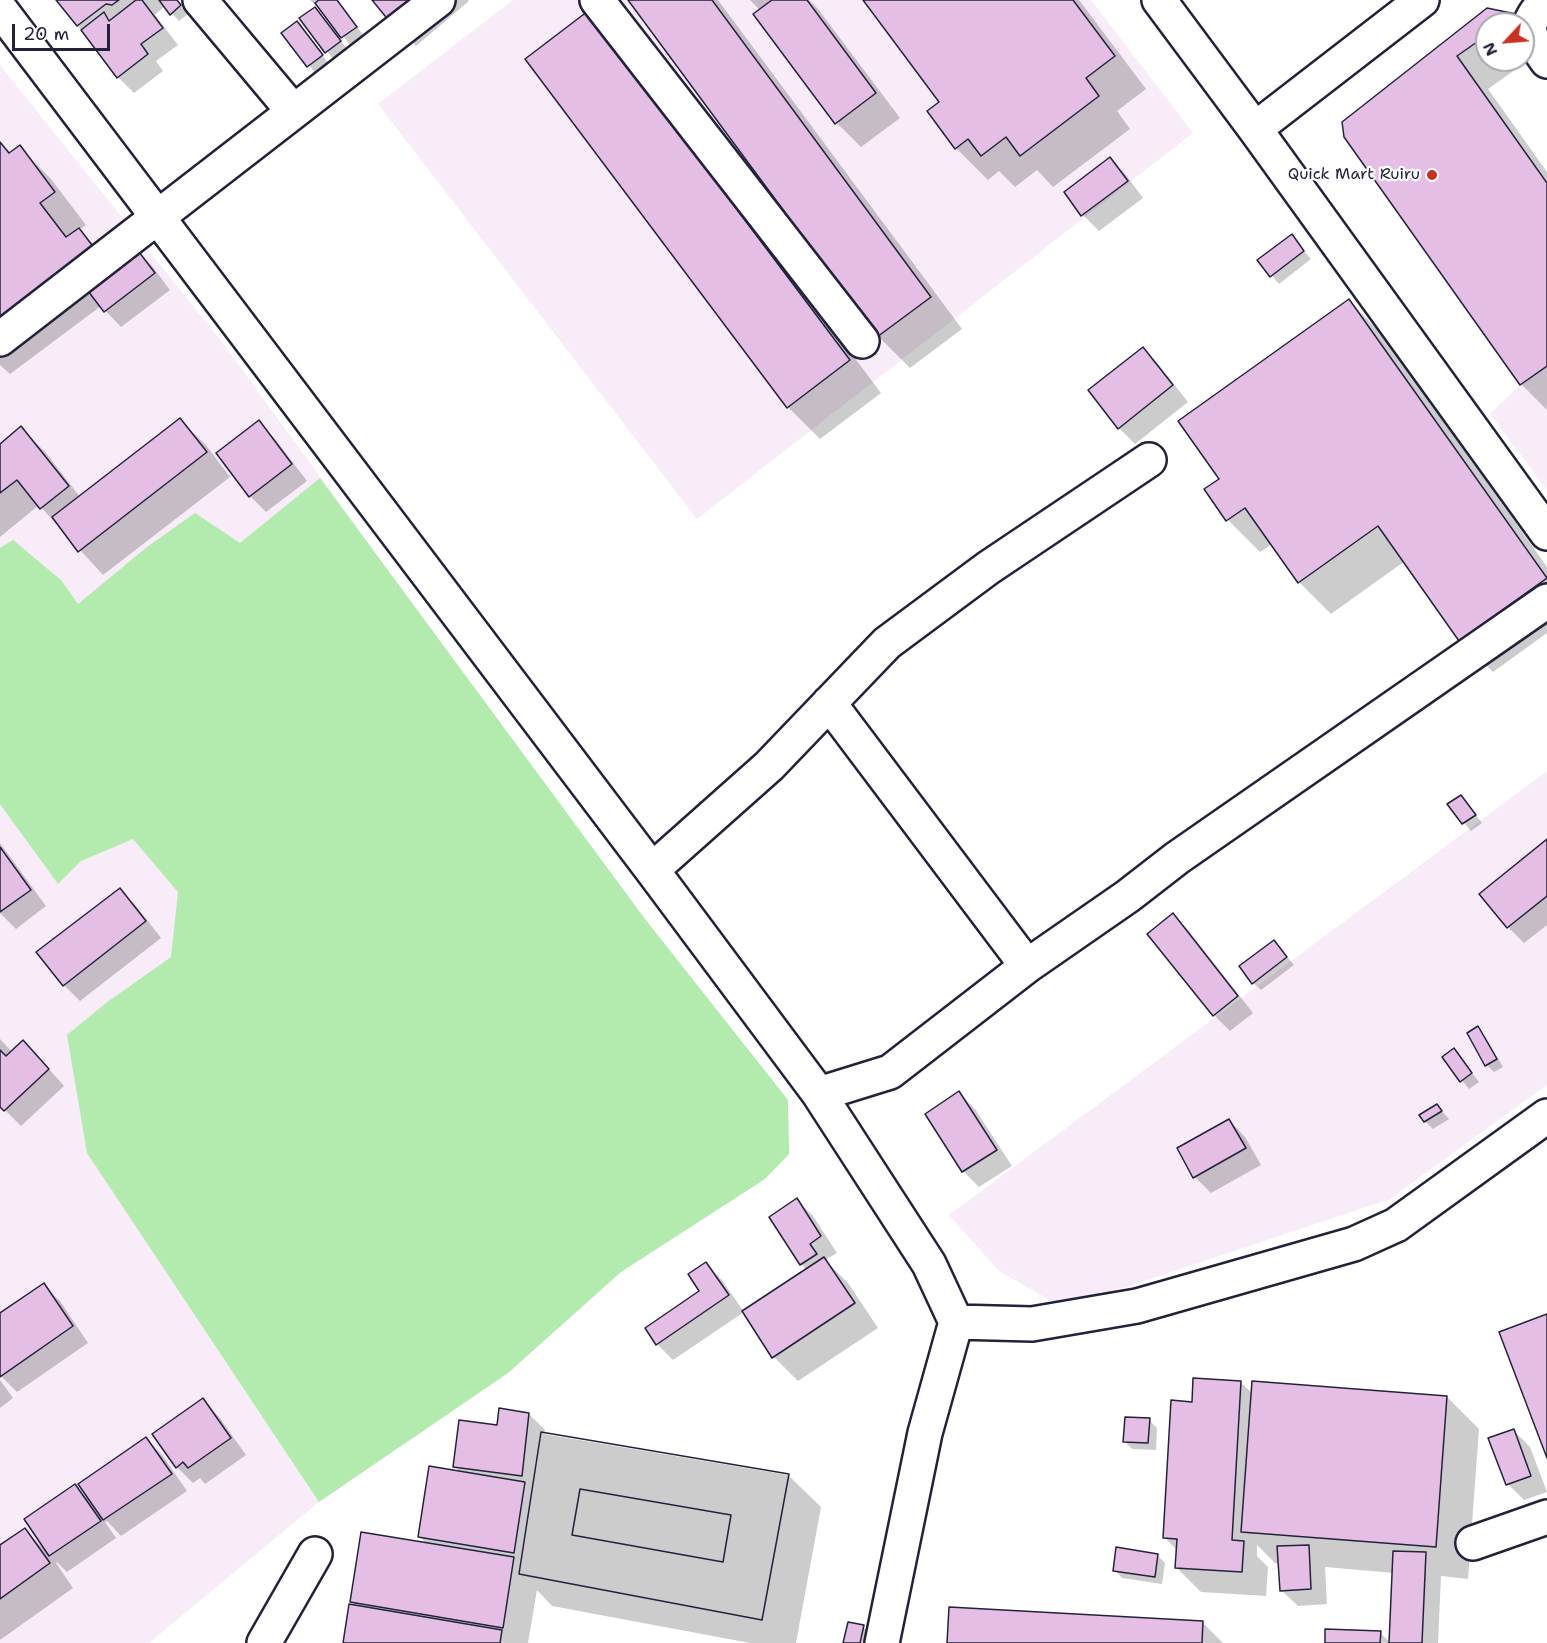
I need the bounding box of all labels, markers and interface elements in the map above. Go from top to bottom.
scale bar [15,12,112,50]
north arrow [1475,12,1535,72]
text: 20 m [23,22,69,46]
text: N [1478,39,1502,60]
place label: Quick Mart Ruiru [1288,165,1420,185]
marker: Quick Mart Ruiru [1425,168,1439,182]

